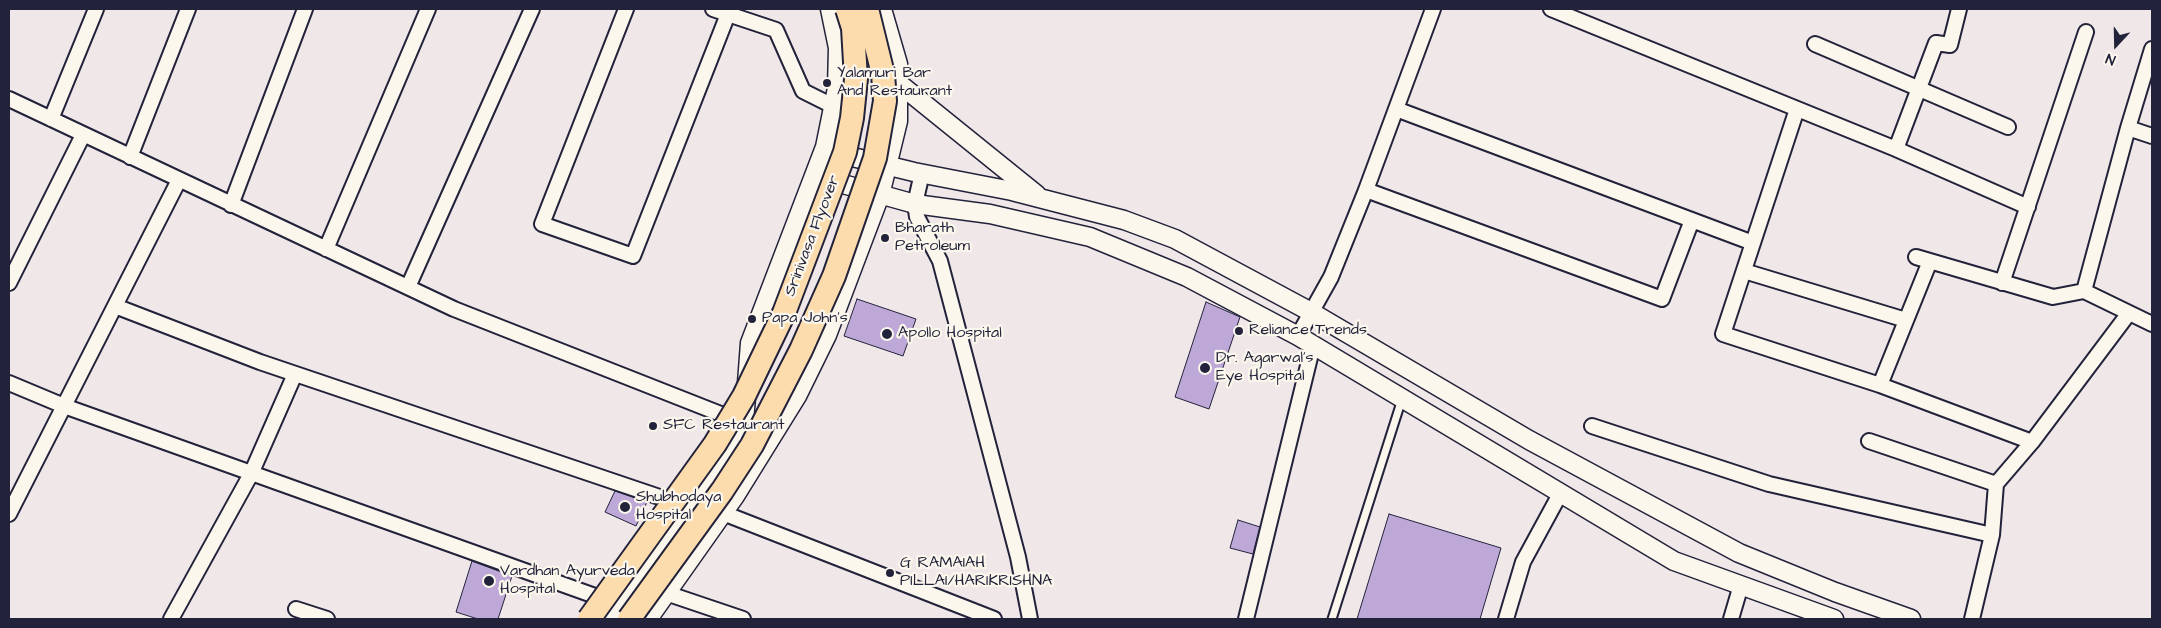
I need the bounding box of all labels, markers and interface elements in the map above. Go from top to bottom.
north arrow [2091,20,2141,70]
text: N [2103,48,2118,70]
place label: Yalamuri Bar And Restaurant [837,64,952,102]
marker: Yalamuri Bar And Restaurant [821,77,833,89]
street label: Srinivasa Flyover [781,173,845,299]
place label: Bharath Petroleum [895,219,970,257]
marker: Bharath Petroleum [879,232,891,244]
place label: Papa John's [762,309,848,329]
marker: Papa John's [746,313,758,325]
place label: Reliance Trends [1249,321,1367,341]
place label: Apollo Hospital [898,324,1002,344]
marker: Reliance Trends [1233,325,1245,337]
marker: Apollo Hospital [880,327,894,341]
place label: Dr. Agarwal's Eye Hospital [1216,349,1314,387]
marker: Dr. Agarwal's Eye Hospital [1198,361,1212,375]
place label: SFC Restaurant [663,416,784,436]
marker: SFC Restaurant [647,420,659,432]
place label: Shubhodaya Hospital [636,488,722,526]
marker: Shubhodaya Hospital [618,500,632,514]
place label: G RAMAIAH PILLAI/HARIKRISHNA [900,554,1052,592]
place label: Vardhan Ayurveda Hospital [500,562,635,600]
marker: G RAMAIAH PILLAI/HARIKRISHNA [884,567,896,579]
marker: Vardhan Ayurveda Hospital [482,574,496,588]

